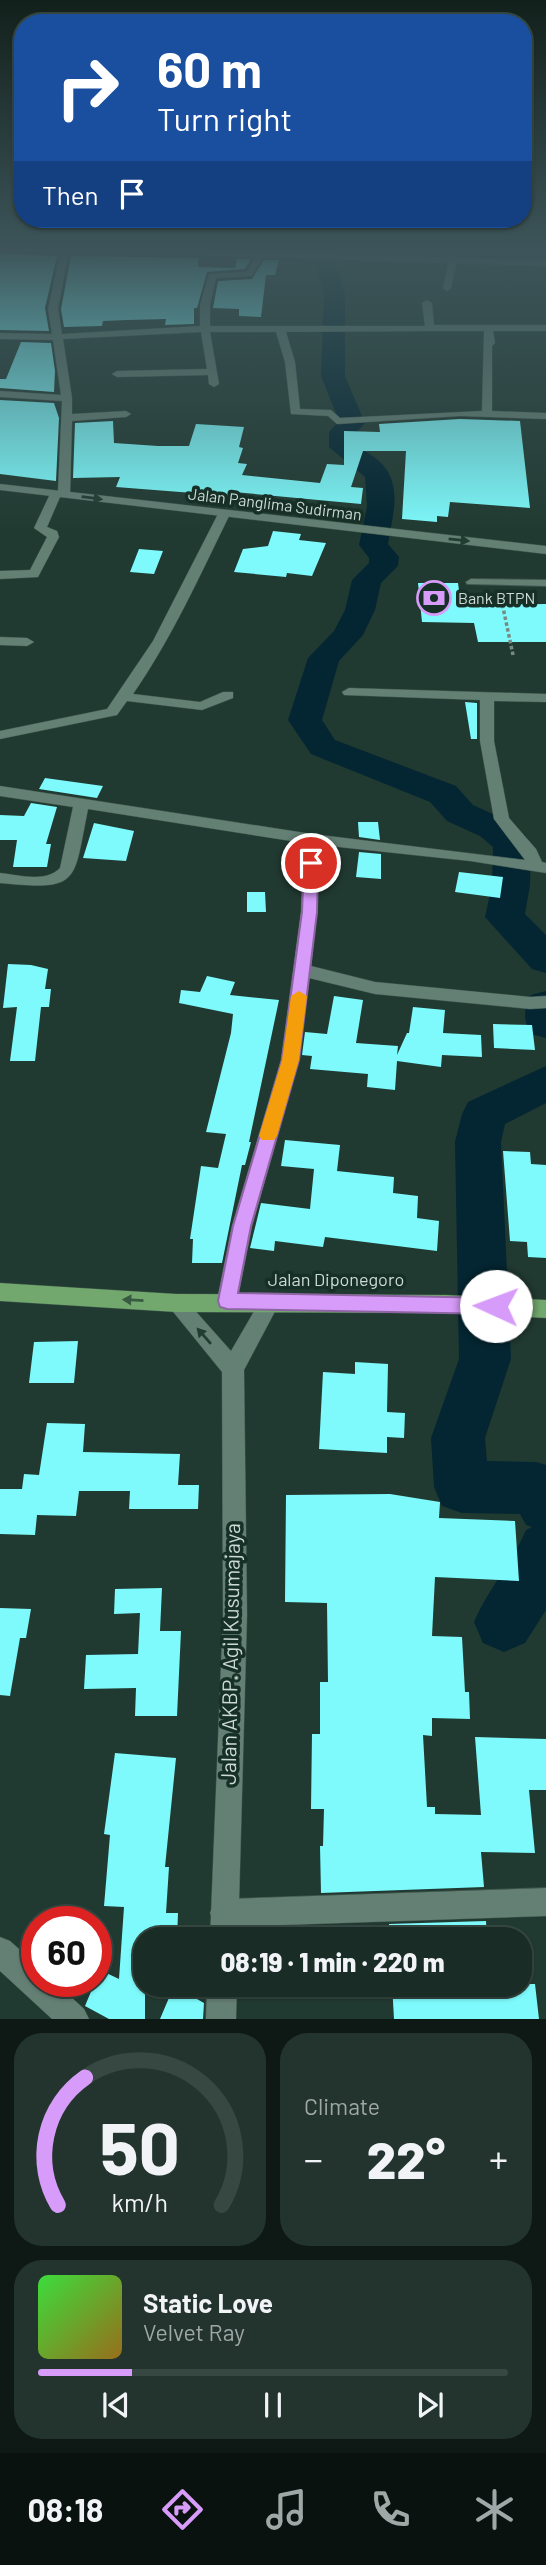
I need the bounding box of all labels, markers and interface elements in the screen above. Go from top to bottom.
text: 60 m [157,39,262,98]
icon: right [42,42,133,133]
text: Turn right [157,99,292,137]
icon: arrive [113,175,151,213]
text: Then [42,179,99,210]
street label: Jalan Panglima Sudirman [187,483,363,524]
one-way arrow [81,492,103,503]
one-way arrow [448,535,470,546]
bank icon: Bank BTPN [415,579,453,617]
place label: Bank BTPN [458,588,535,607]
pin [281,833,341,893]
icon: arrive [292,844,330,882]
street label: Jalan Diponegoro [268,1268,404,1290]
position arrow [459,1269,533,1343]
one-way arrow [122,1294,144,1305]
one-way arrow [196,1327,212,1345]
street label: Jalan AKBP. Agil Kusumajaya [215,1523,244,1785]
speed limit sign: 60 [21,1906,112,1997]
text: 08:19 · 1 min · 220 m [220,1946,445,1977]
text: Climate [304,2092,380,2120]
text: 50 [100,2103,180,2191]
text: 22° [367,2127,445,2189]
text: − [304,2135,323,2181]
text: + [489,2135,508,2181]
text: km/h [112,2187,168,2217]
text: Static Love [143,2287,273,2318]
text: Velvet Ray [143,2318,245,2346]
icon: previous [97,2386,135,2424]
icon: pause [254,2386,292,2424]
icon: next [411,2386,449,2424]
icon: directions [158,2485,207,2534]
icon: music [262,2485,311,2534]
icon: phone [366,2485,415,2534]
icon: climate [470,2485,519,2534]
text: 08:18 [27,2490,103,2528]

